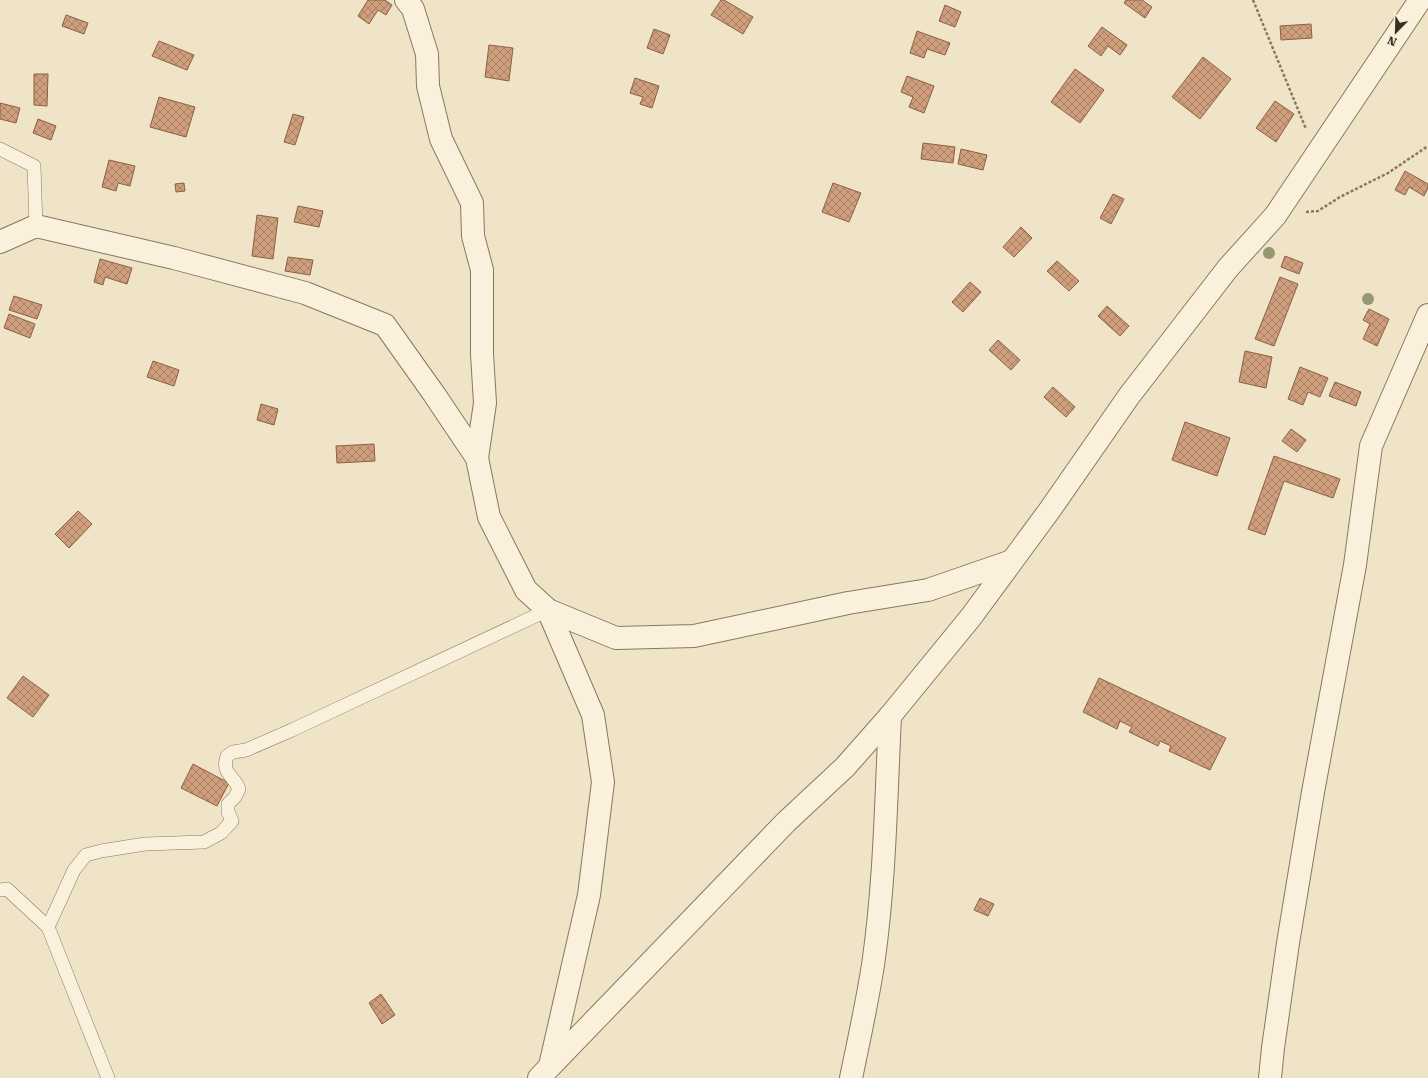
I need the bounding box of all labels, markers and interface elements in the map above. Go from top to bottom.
north arrow [1376,12,1416,52]
text: N [1385,33,1399,48]

